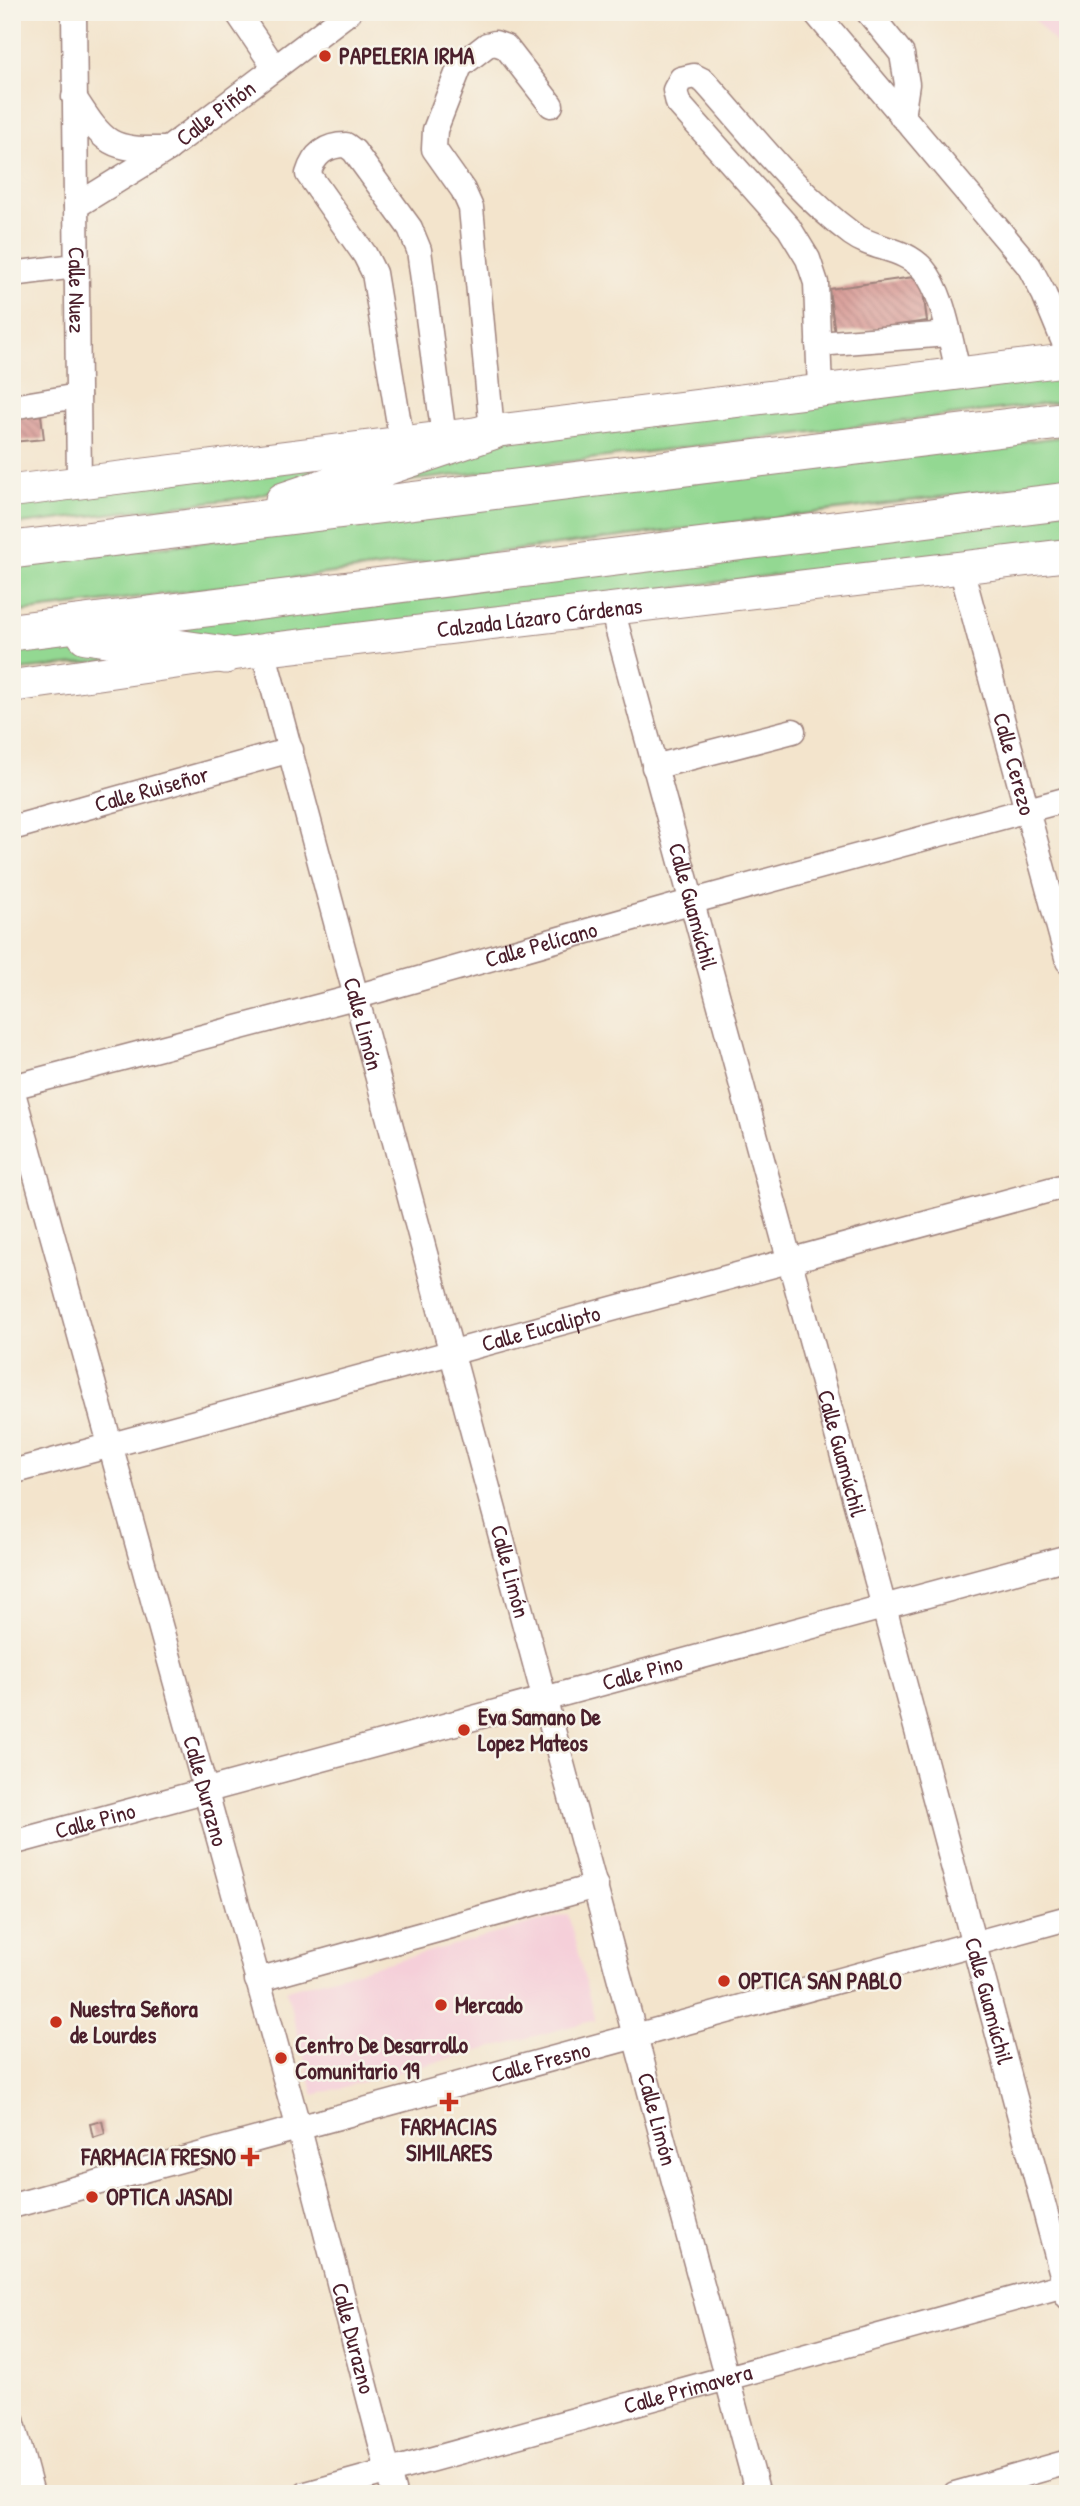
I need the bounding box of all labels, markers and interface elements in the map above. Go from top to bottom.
place label: PAPELERIA IRMA [339,40,475,71]
marker: PAPELERIA IRMA [317,48,333,64]
street label: Calle Piñón [169,72,262,153]
street label: Calle Nuez [61,247,93,334]
street label: Calzada Lázaro Cárdenas [435,589,644,644]
street label: Calle Cerezo [986,709,1044,818]
street label: Calle Ruiseñor [91,758,212,819]
street label: Calle Guamúchil [661,839,726,974]
street label: Calle Pelícano [481,913,601,974]
street label: Calle Limón [337,974,391,1074]
street label: Calle Eucalipto [478,1297,603,1359]
street label: Calle Guamúchil [811,1386,875,1521]
street label: Calle Limón [484,1521,538,1621]
street label: Calle Pino [599,1646,686,1697]
place label: Eva Samano De Lopez Mateos [478,1701,602,1759]
marker: Eva Samano De Lopez Mateos [456,1722,472,1738]
street label: Calle Durazno [176,1732,236,1850]
street label: Calle Pino [51,1794,138,1846]
street label: Calle Guamúchil [958,1934,1021,2068]
place label: OPTICA SAN PABLO [738,1965,902,1996]
marker: OPTICA SAN PABLO [716,1973,732,1989]
place label: Mercado [455,1989,524,2020]
place label: Nuestra Señora de Lourdes [70,1993,198,2050]
marker: Mercado [433,1997,449,2013]
marker: Nuestra Señora de Lourdes [48,2014,64,2030]
place label: Centro De Desarrollo Comunitario 19 [295,2029,469,2086]
street label: Calle Fresno [488,2033,593,2090]
marker: Centro De Desarrollo Comunitario 19 [273,2050,289,2066]
street label: Calle Limón [631,2069,685,2169]
marker: FARMACIAS SIMILARES [441,2094,457,2110]
place label: FARMACIAS SIMILARES [401,2111,497,2168]
place label: FARMACIA FRESNO [80,2141,236,2172]
marker: FARMACIA FRESNO [242,2149,258,2165]
place label: OPTICA JASADI [106,2181,233,2212]
marker: OPTICA JASADI [84,2189,100,2205]
street label: Calle Durazno [325,2279,383,2397]
street label: Calle Primavera [620,2356,755,2421]

